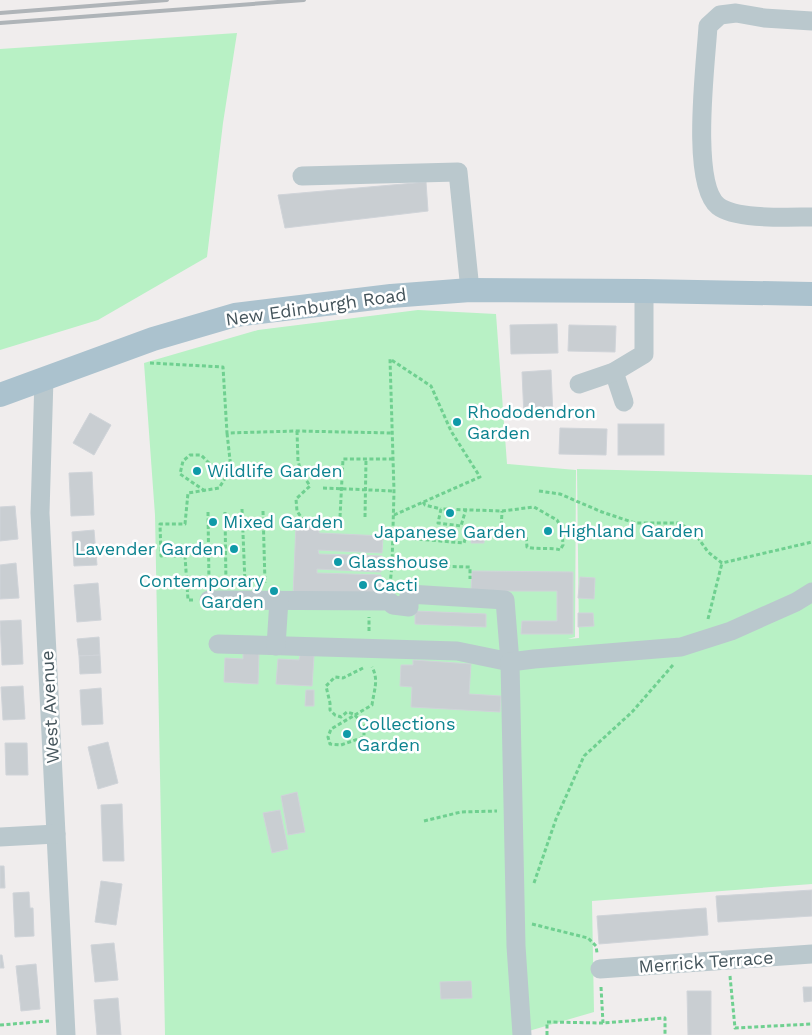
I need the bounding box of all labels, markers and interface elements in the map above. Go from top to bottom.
street label: New Edinburgh Road [224,283,408,330]
place label: Rhododendron Garden [467,401,596,443]
marker: Rhododendron Garden [451,416,463,428]
place label: Wildlife Garden [207,460,343,481]
marker: Wildlife Garden [191,465,203,477]
marker: Japanese Garden [444,507,456,519]
place label: Mixed Garden [223,511,343,532]
marker: Mixed Garden [207,516,219,528]
place label: Highland Garden [558,520,704,541]
place label: Japanese Garden [374,521,526,542]
marker: Highland Garden [542,525,554,537]
place label: Lavender Garden [75,538,224,559]
marker: Lavender Garden [228,543,240,555]
place label: Glasshouse [348,551,449,572]
marker: Glasshouse [332,556,344,568]
place label: Contemporary Garden [139,570,265,612]
place label: Cacti [373,574,418,595]
marker: Cacti [357,579,369,591]
marker: Contemporary Garden [268,585,280,597]
street label: West Avenue [36,650,63,764]
place label: Collections Garden [357,713,455,755]
marker: Collections Garden [341,728,353,740]
street label: Merrick Terrace [638,946,774,977]

